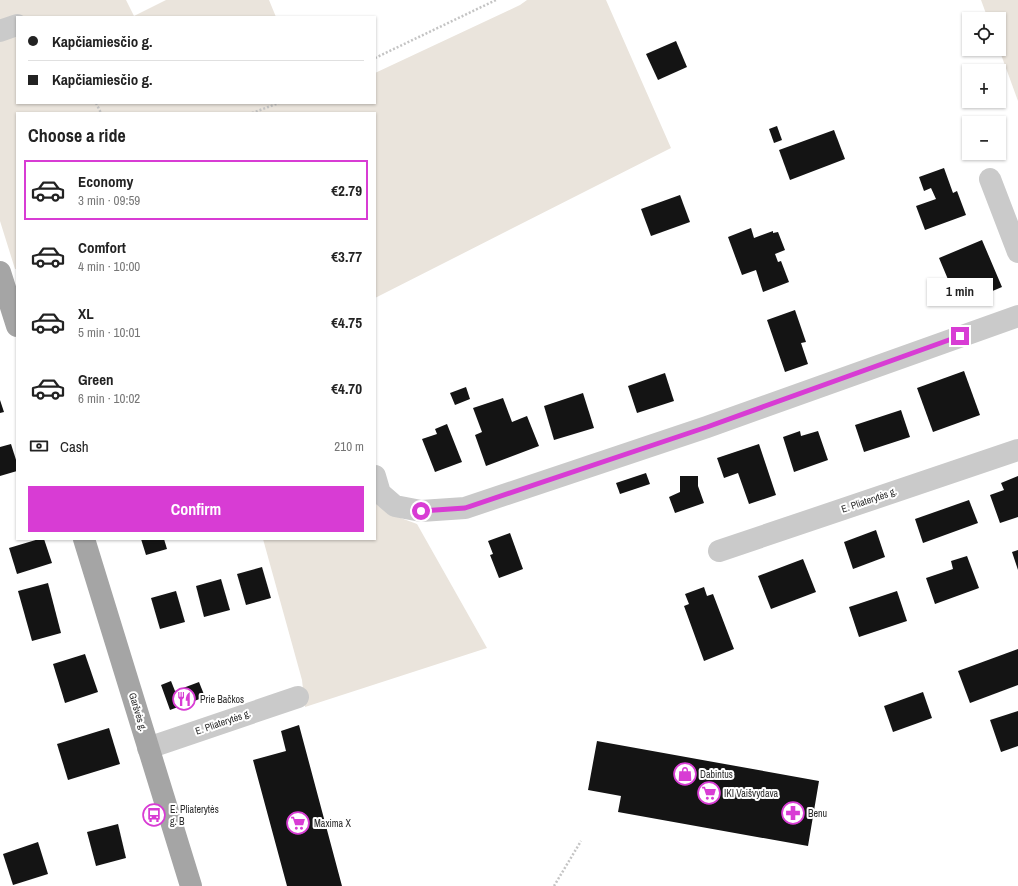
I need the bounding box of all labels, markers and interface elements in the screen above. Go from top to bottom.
map controls [962,12,1006,160]
button: locate [962,12,1006,56]
text: Kapčiamiesčio g. [52,31,153,52]
button: + [962,64,1006,108]
text: Kapčiamiesčio g. [52,69,153,90]
button: − [962,116,1006,160]
text: Choose a ride [28,123,126,148]
text: Economy [78,171,133,192]
icon: car [30,172,66,208]
text: €2.79 [331,180,362,201]
text: 3 min · 09:59 [78,192,140,209]
text: Comfort [78,237,126,258]
icon: car [30,238,66,274]
text: €3.77 [331,246,362,267]
text: 4 min · 10:00 [78,258,140,275]
callout: 1 min [927,278,993,306]
text: 1 min [946,283,974,300]
text: XL [78,303,94,324]
icon: car [30,304,66,340]
text: €4.75 [331,312,362,333]
text: 5 min · 10:01 [78,324,140,341]
route end [951,327,969,345]
text: Green [78,369,114,390]
icon: car [30,370,66,406]
text: €4.70 [331,378,362,399]
text: 6 min · 10:02 [78,390,140,407]
icon: cash [28,435,50,457]
text: Cash [60,436,89,457]
text: 210 m [334,438,364,455]
street label: E. Pliaterytės g. [840,484,898,516]
button: Confirm [28,486,364,532]
route start [412,502,430,520]
restaurant icon: Prie Bačkos [171,686,197,712]
street label: Garšvės g. [126,691,150,733]
place label: Prie Bačkos [200,693,244,706]
street label: E. Pliaterytės g. [194,706,252,738]
shop icon: Dabintus [672,761,698,787]
place label: Dabintus [700,768,733,781]
supermarket icon: IKI Vaišvydava [696,780,722,806]
place label: IKI Vaišvydava [724,787,779,800]
pharmacy icon: Benu [780,800,806,826]
bus stop icon: E. Pliaterytės g. B [141,802,167,828]
place label: E. Pliaterytės g. B [170,803,219,828]
place label: Benu [808,807,827,820]
supermarket icon: Maxima X [285,810,311,836]
place label: Maxima X [314,817,351,830]

